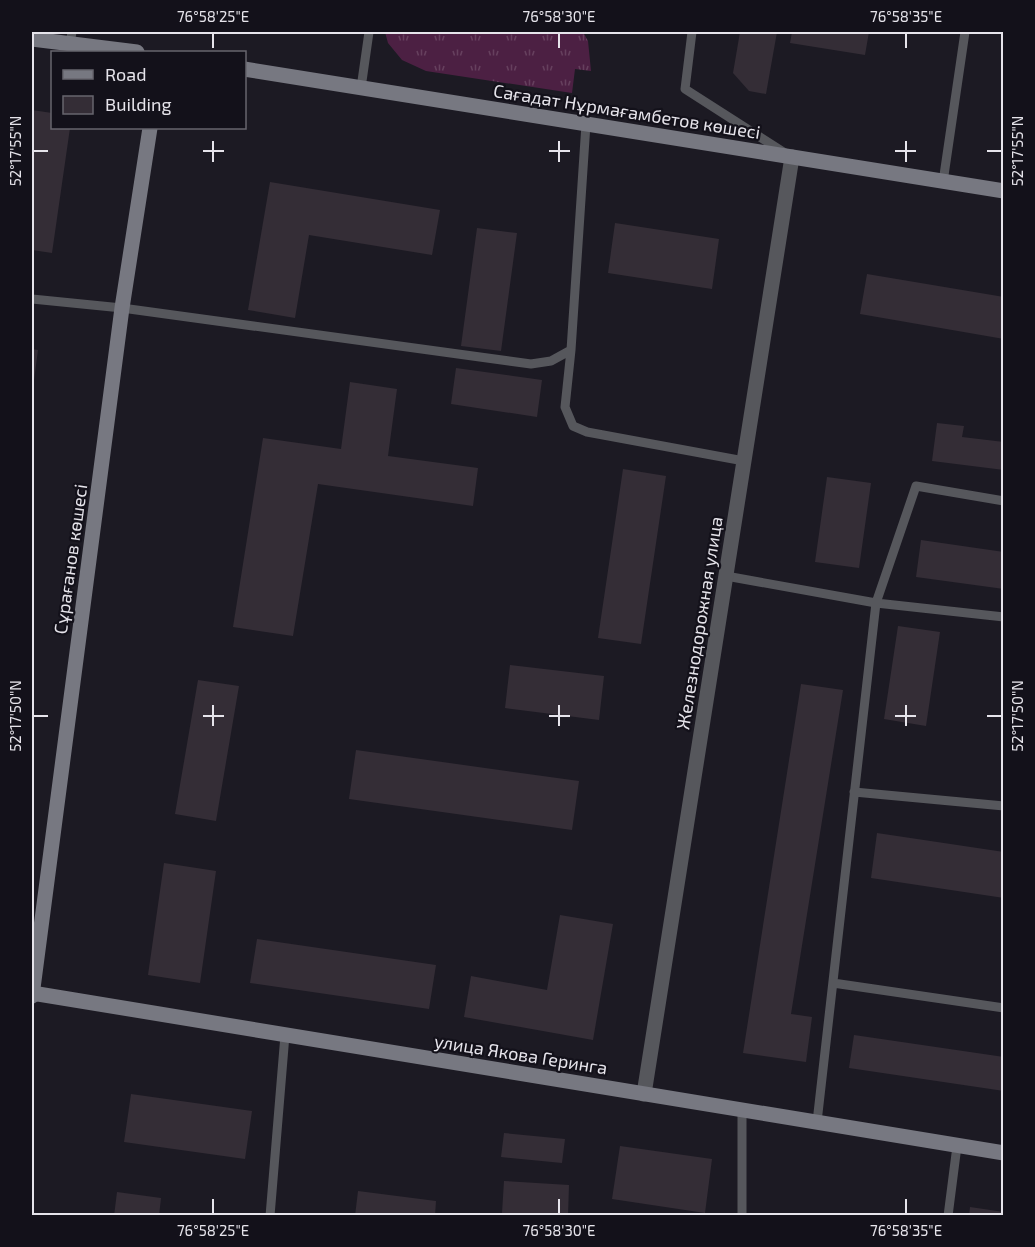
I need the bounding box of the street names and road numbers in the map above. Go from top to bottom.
street label: Сағадат Нұрмағамбетов көшесі [492,79,762,143]
street label: Сұрағанов көшесі [49,482,91,636]
street label: Железнодорожная улица [671,515,727,731]
street label: улица Якова Геринга [433,1029,609,1079]

